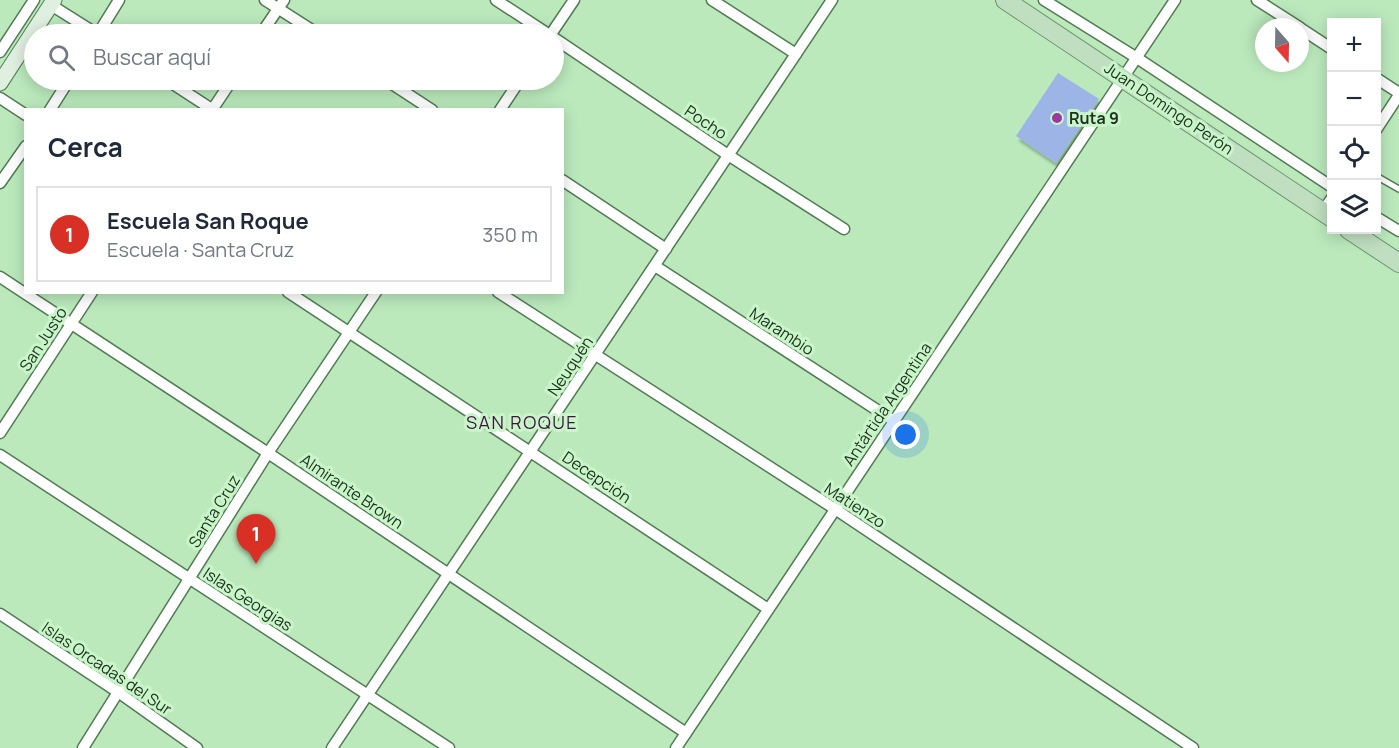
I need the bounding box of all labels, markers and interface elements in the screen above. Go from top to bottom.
north arrow [1255,18,1309,72]
map controls [1327,18,1381,234]
button: + [1327,18,1381,72]
search box [24,24,564,90]
icon: search [45,41,78,74]
text: Buscar aquí [93,42,211,72]
street label: Juan Domingo Perón [1100,57,1238,159]
button: − [1327,72,1381,126]
street label: Pocho [680,100,732,144]
place label: Ruta 9 [1069,107,1119,129]
marker: Ruta 9 [1050,111,1064,125]
button: locate [1327,126,1381,180]
text: Cerca [48,129,123,165]
button: layers [1327,180,1381,234]
text: Escuela San Roque [107,206,309,236]
text: 1 [65,221,74,248]
text: 350 m [482,221,538,248]
text: Escuela · Santa Cruz [107,236,294,263]
street label: Marambio [745,302,819,360]
street label: San Justo [14,303,72,375]
street label: Neuquén [542,332,598,400]
street label: Antártida Argentina [837,338,937,470]
district label: SAN ROQUE [466,410,578,434]
your location [891,420,920,449]
street label: Decepción [558,446,636,508]
street label: Almirante Brown [296,448,408,534]
street label: Santa Cruz [183,470,245,552]
street label: Matienzo [820,477,890,533]
pin: 1 [236,514,276,564]
street label: Islas Georgias [199,562,297,636]
street label: Islas Orcadas del Sur [38,616,176,720]

